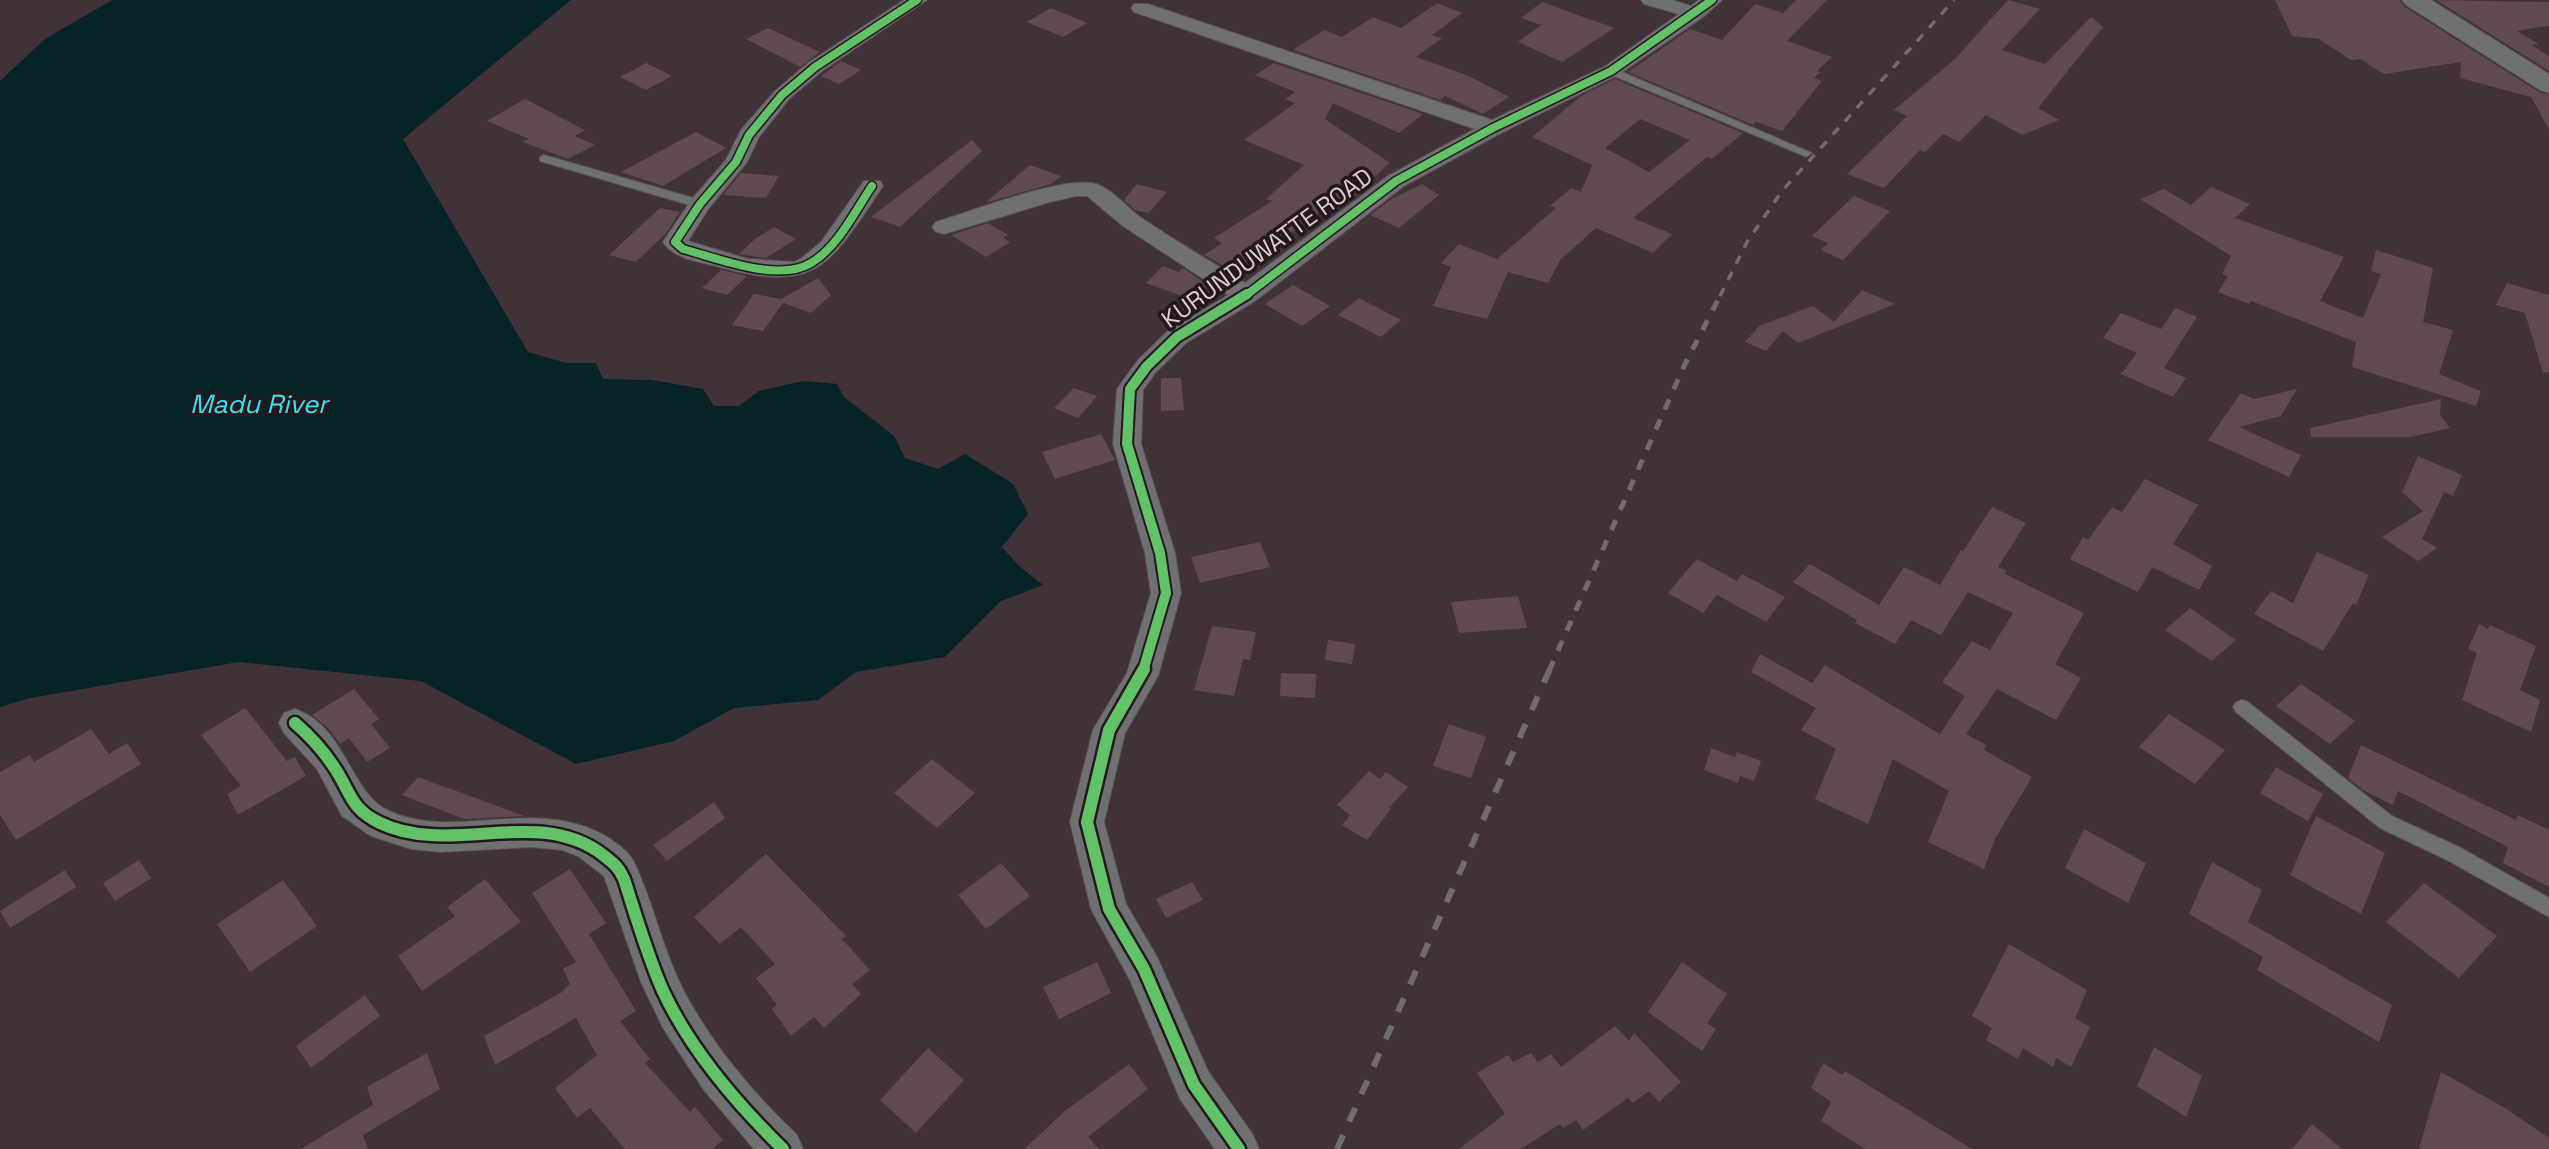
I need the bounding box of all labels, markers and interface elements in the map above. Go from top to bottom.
street label: KURUNDUWATTE ROAD [1155,161,1378,335]
water label: Madu River [190,387,331,421]

